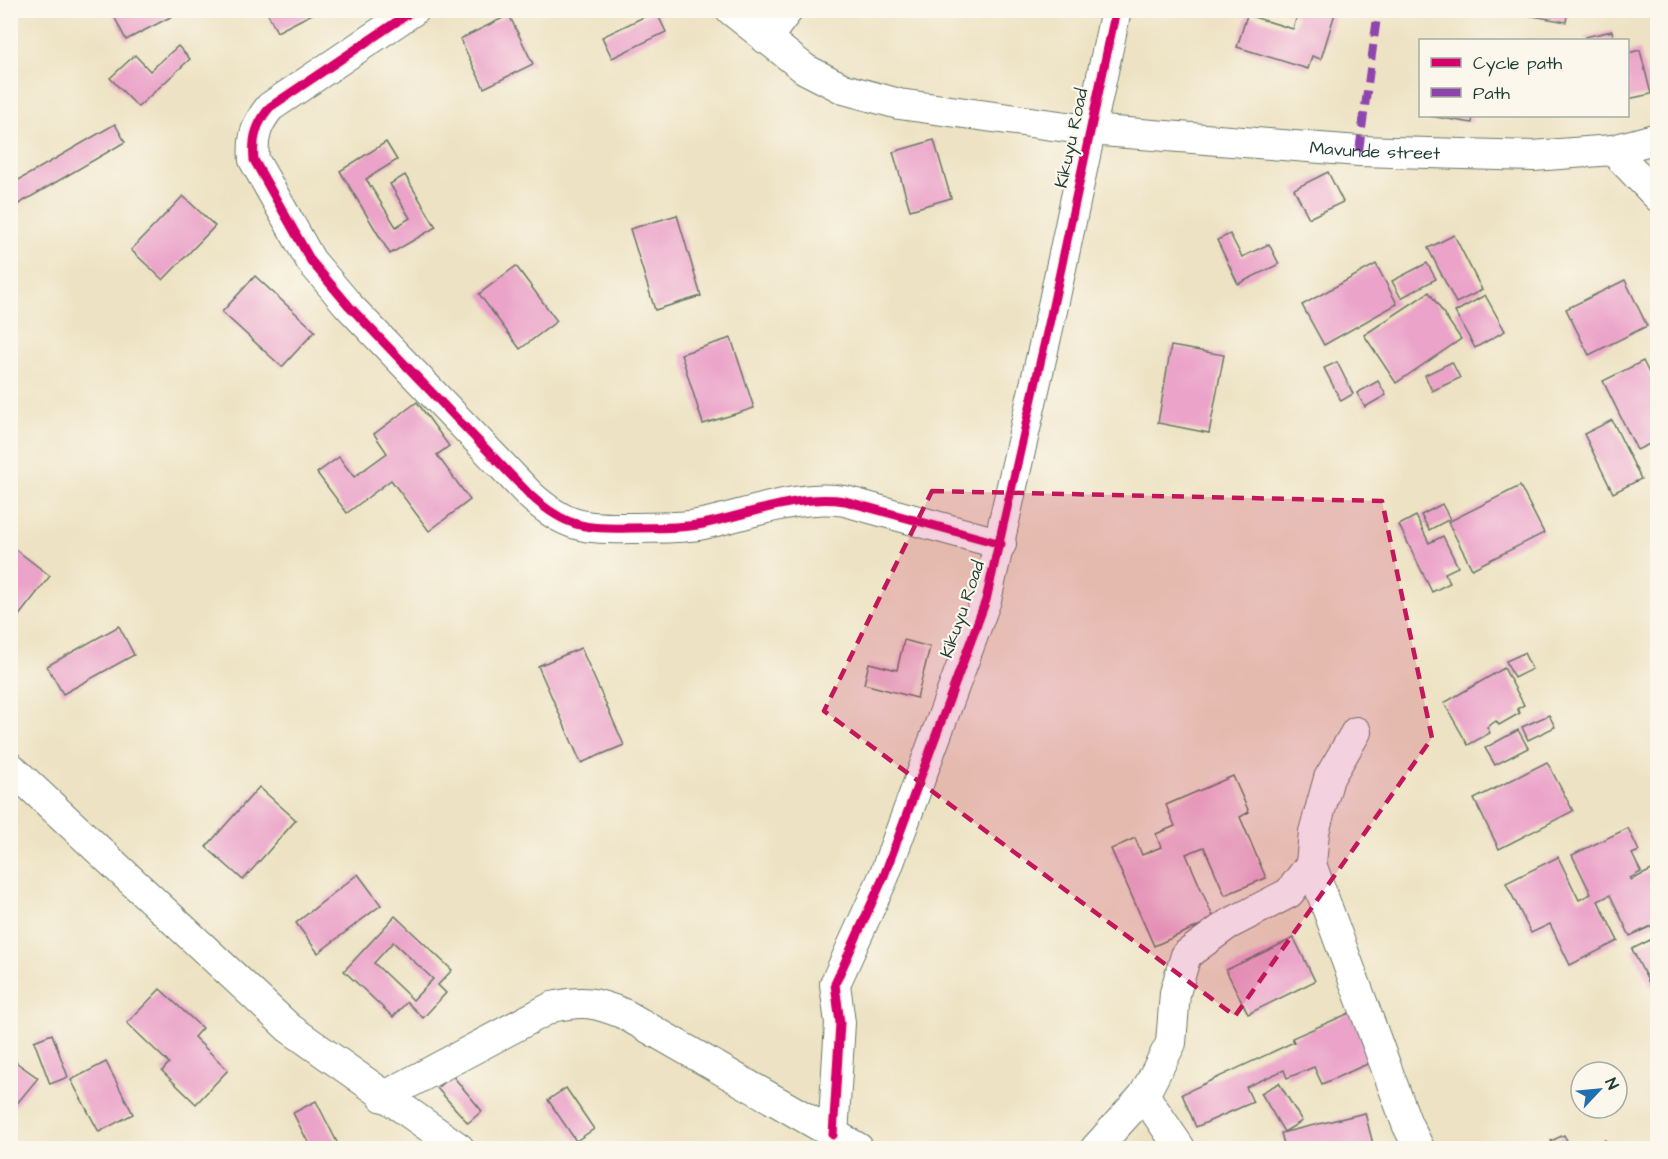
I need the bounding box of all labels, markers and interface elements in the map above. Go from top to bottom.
legend [1419,39,1629,117]
text: Cycle path [1473,51,1562,77]
text: Path [1473,81,1510,106]
street label: Kikuyu Road [1049,86,1095,190]
street label: Mavunde street [1309,135,1441,166]
street label: Kikuyu Road [934,557,992,661]
north arrow [1569,1060,1629,1120]
text: N [1599,1075,1624,1093]

